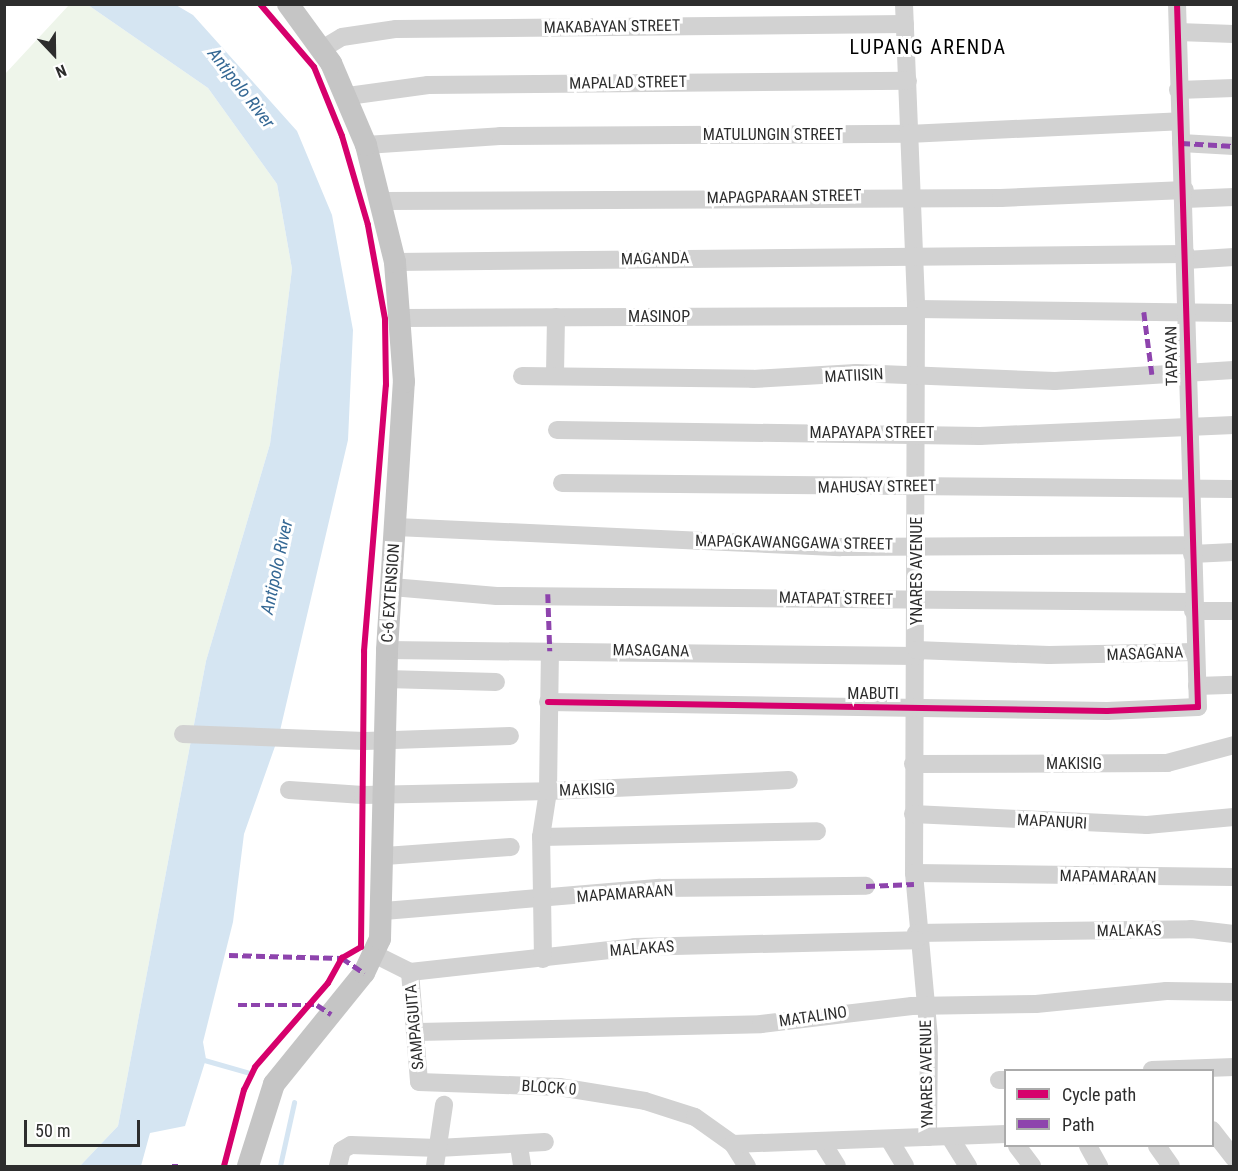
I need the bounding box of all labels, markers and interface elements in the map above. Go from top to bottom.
street label: MAKABAYAN STREET [544,16,680,38]
north arrow [24,24,84,84]
district label: LUPANG ARENDA [849,35,1007,59]
water label: Antipolo River [203,43,279,133]
text: N [53,61,69,82]
street label: MAPALAD STREET [569,72,687,94]
street label: MATULUNGIN STREET [703,125,843,145]
street label: MAPAGPARAAN STREET [706,186,862,208]
street label: MAGANDA [621,249,689,269]
street label: MASINOP [628,307,690,327]
street label: TAPAYAN [1162,326,1182,386]
street label: MATIISIN [824,365,884,387]
street label: MAPAYAPA STREET [810,423,934,443]
street label: MAHUSAY STREET [817,476,937,498]
street label: YNARES AVENUE [907,517,927,625]
water label: Antipolo River [256,518,298,616]
street label: MAPAGKAWANGGAWA STREET [695,532,893,554]
street label: C-6 EXTENSION [378,543,404,643]
street label: MATAPAT STREET [778,588,894,610]
street label: MASAGANA [612,641,690,661]
street label: MASAGANA [1106,643,1184,665]
street label: MABUTI [847,684,899,704]
street label: MAKISIG [1046,754,1102,774]
street label: MAKISIG [559,779,615,801]
street label: MAPANURI [1017,811,1087,833]
street label: MAPAMARAAN [1059,867,1157,887]
street label: MAPAMARAAN [576,881,674,907]
street label: MALAKAS [1096,921,1162,941]
street label: MALAKAS [609,937,675,961]
street label: SAMPAGUITA [402,983,428,1071]
street label: MATALINO [778,1003,848,1031]
street label: YNARES AVENUE [916,1020,938,1128]
legend [1004,1069,1214,1147]
street label: BLOCK 0 [521,1077,577,1099]
text: Cycle path [1062,1084,1136,1105]
scale bar [27,1108,142,1146]
text: Path [1062,1114,1095,1135]
text: 50 m [35,1120,70,1141]

